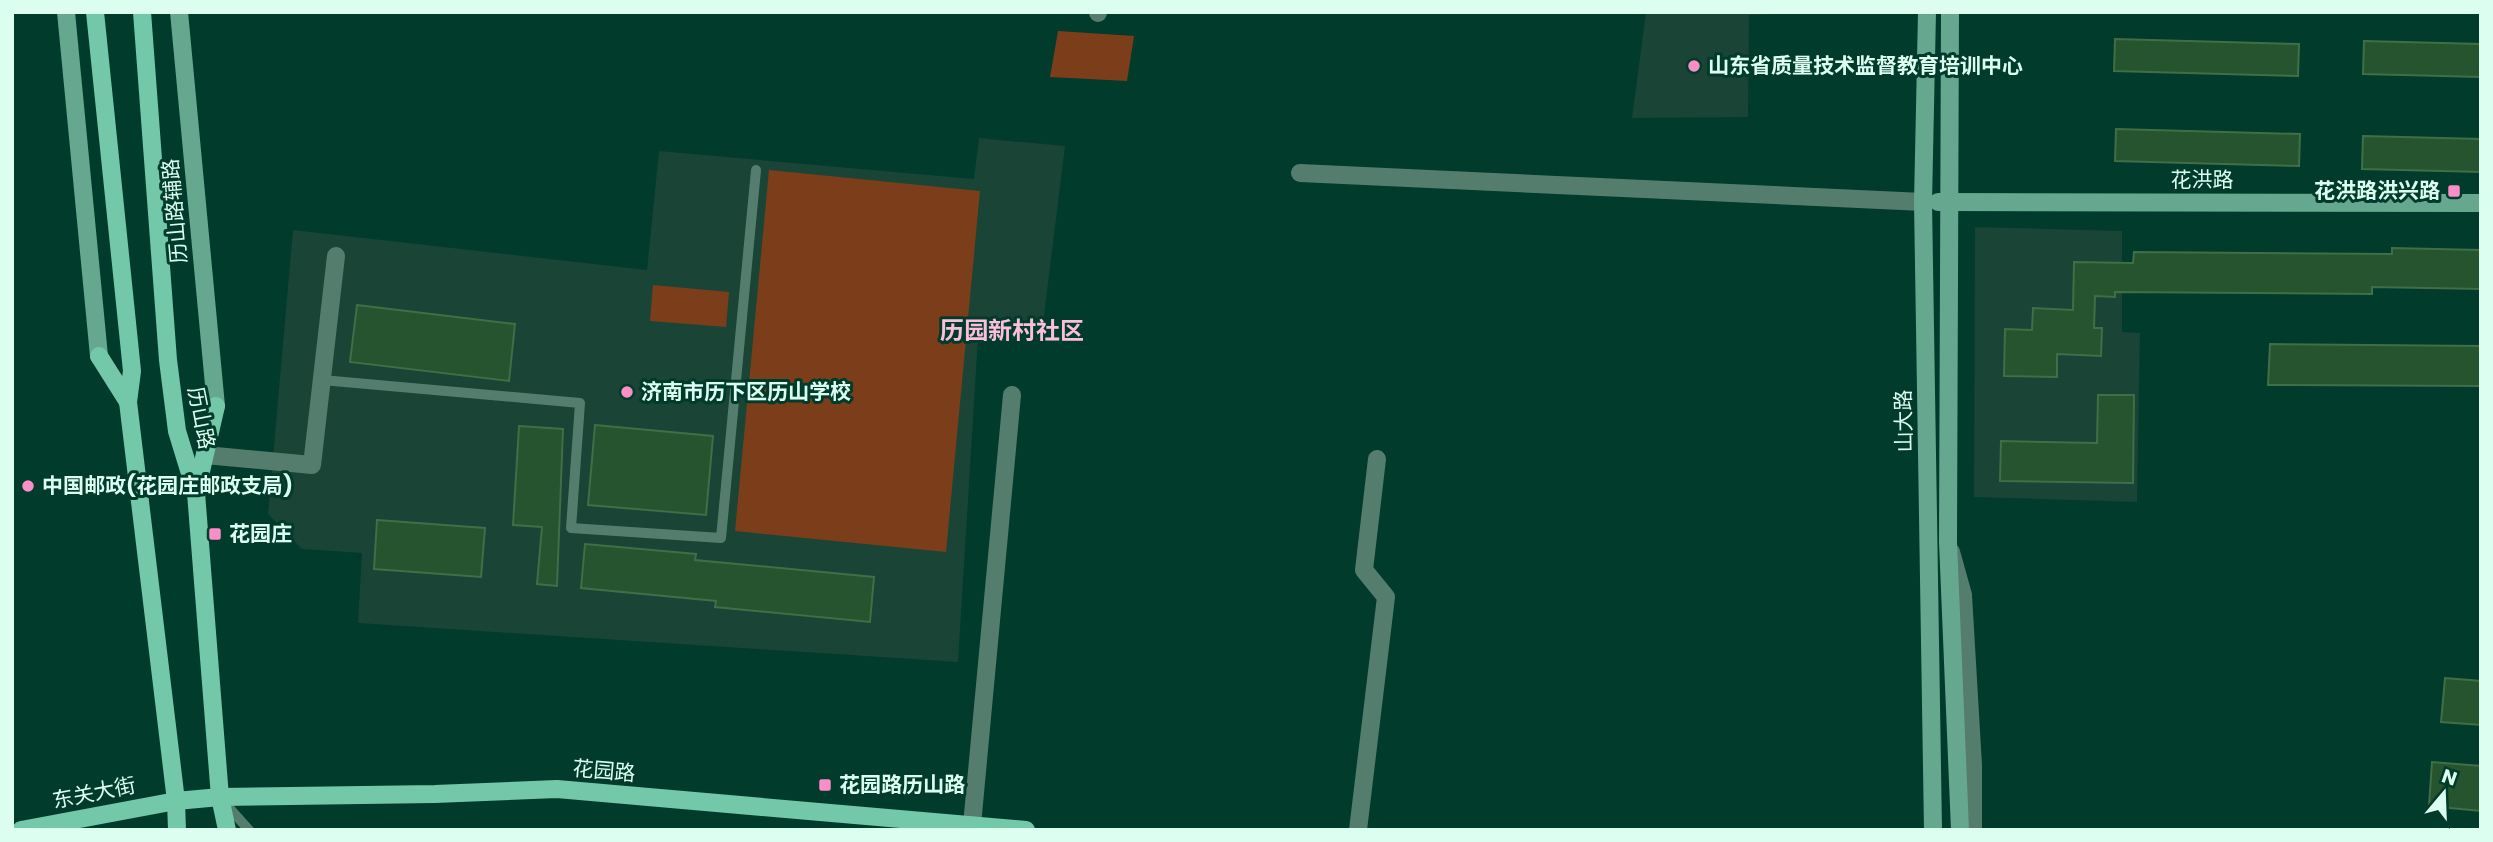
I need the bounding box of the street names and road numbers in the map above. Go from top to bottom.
street label: 历山路辅路 [155,157,194,265]
street label: 花洪路 [2171,165,2234,194]
street label: 历山路 [181,384,222,452]
street label: 山大路 [1888,389,1919,453]
street label: 花园路 [571,753,637,788]
street label: 东关大街 [50,770,138,815]

